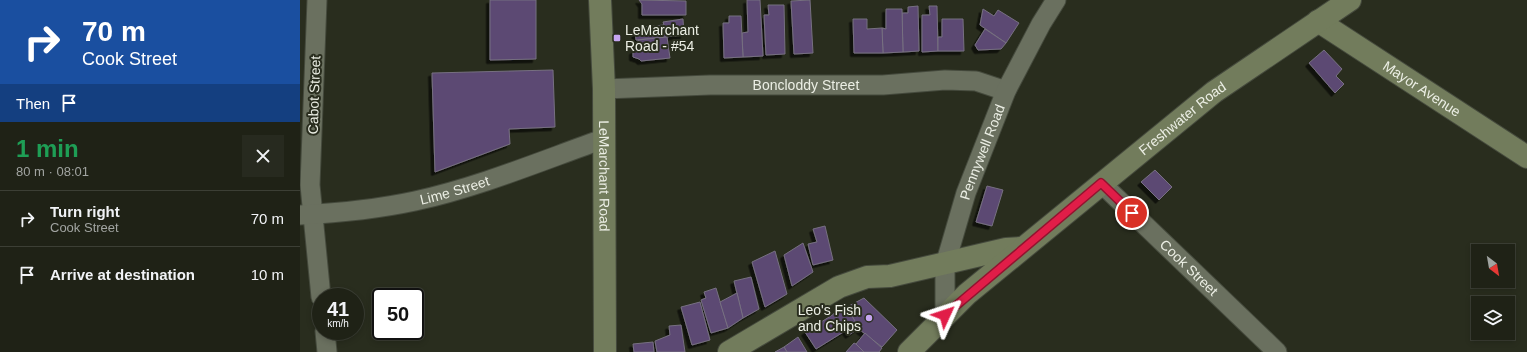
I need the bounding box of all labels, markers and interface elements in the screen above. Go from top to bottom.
icon: right [16,16,68,68]
text: 70 m [82,16,146,47]
place label: LeMarchant Road - #54 [625,22,699,54]
marker: LeMarchant Road - #54 [612,33,622,43]
text: Cook Street [82,49,177,69]
street label: Cabot Street [305,55,323,135]
street label: Mayor Avenue [1380,58,1464,120]
street label: Boncloddy Street [753,77,859,93]
street label: Freshwater Road [1136,78,1229,158]
icon: arrive [58,92,80,114]
text: Then [16,95,50,112]
street label: Pennywell Road [956,102,1008,202]
street label: LeMarchant Road [596,120,613,232]
text: 1 min [16,135,79,162]
button: close [242,135,284,177]
text: 80 m · 08:01 [16,164,89,179]
street label: Lime Street [418,173,492,208]
pin [1115,196,1149,230]
icon: arrive [1121,202,1143,224]
text: Turn right [50,203,120,220]
icon: right [16,208,38,230]
text: 70 m [251,210,284,227]
text: Cook Street [50,220,119,235]
street label: Cook Street [1157,236,1221,299]
north arrow [1471,244,1515,288]
map controls [1471,244,1515,340]
icon: arrive [16,264,38,286]
text: Arrive at destination [50,266,195,283]
text: 10 m [251,266,284,283]
speed limit sign: 50 [372,288,424,340]
position arrow [924,294,966,336]
button: layers [1471,296,1515,340]
text: 41 [327,298,349,320]
place label: Leo's Fish and Chips [798,302,861,334]
marker: Leo's Fish and Chips [864,313,874,323]
text: km/h [327,318,349,329]

